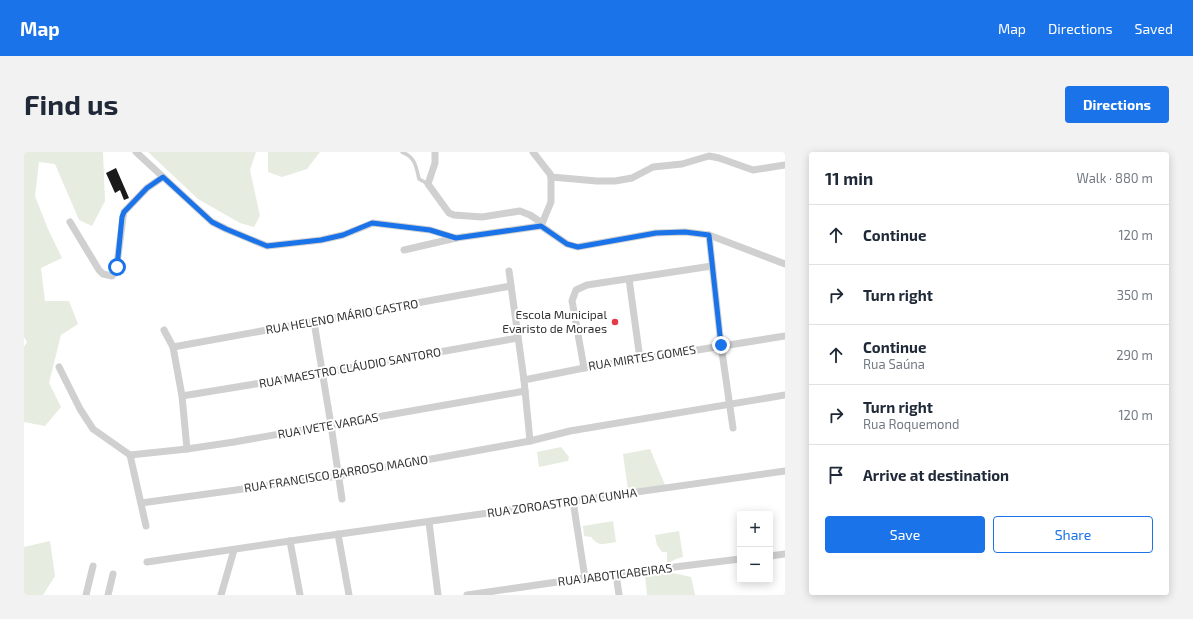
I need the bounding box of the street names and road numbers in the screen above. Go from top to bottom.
street label: RUA HELENO MÁRIO CASTRO [264,296,419,336]
street label: RUA MIRTES GOMES [587,342,697,372]
street label: RUA MAESTRO CLÁUDIO SANTORO [258,344,442,390]
street label: RUA IVETE VARGAS [276,409,380,441]
street label: RUA FRANCISCO BARROSO MAGNO [243,452,429,494]
street label: RUA ZOROASTRO DA CUNHA [486,484,638,519]
street label: RUA JABOTICABEIRAS [557,560,673,588]

